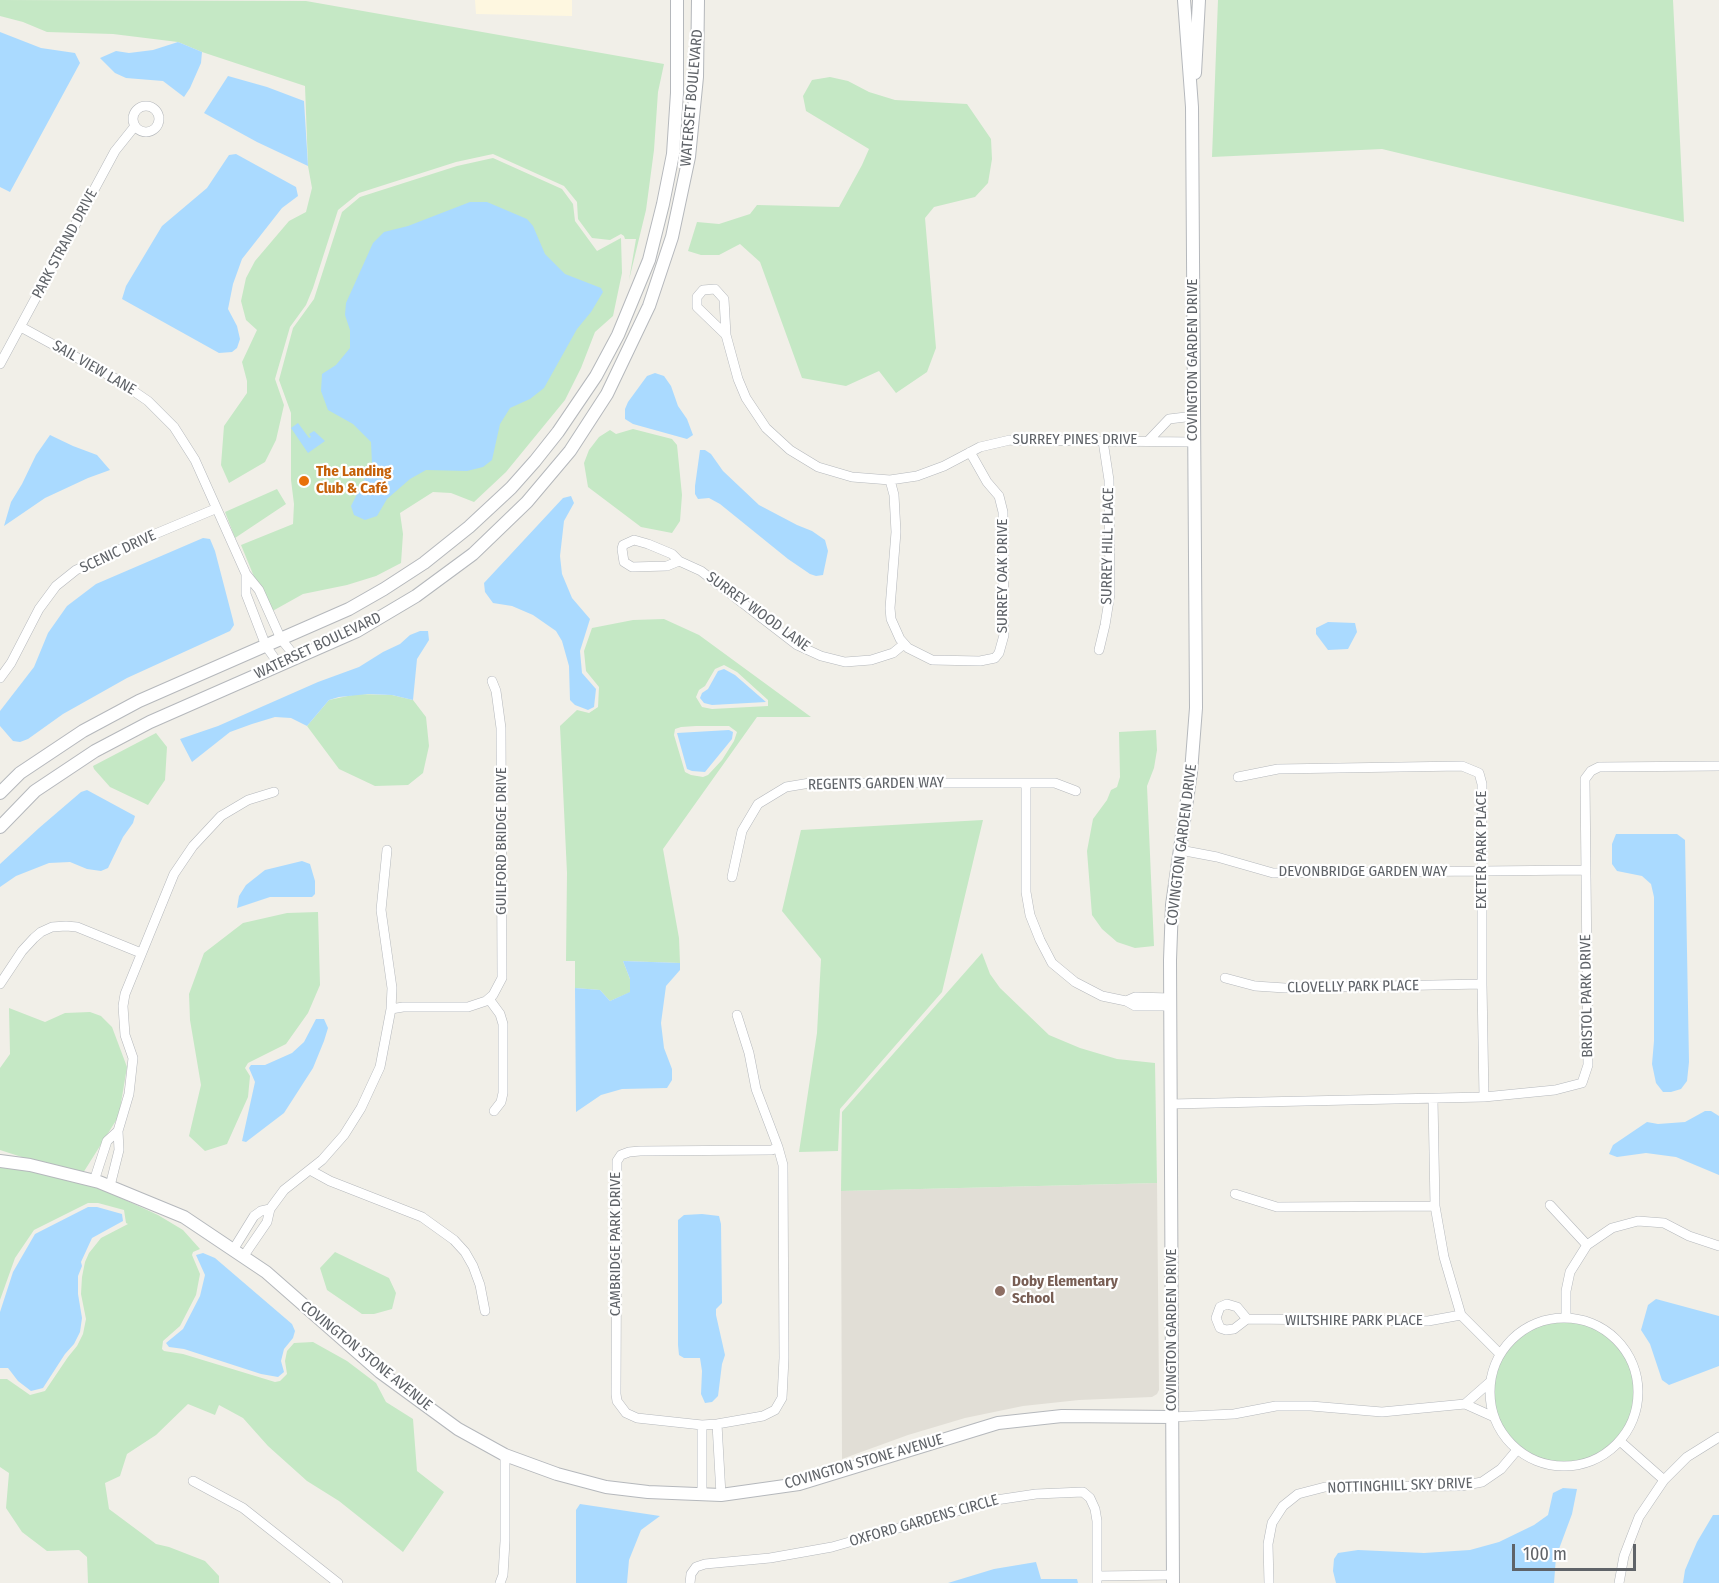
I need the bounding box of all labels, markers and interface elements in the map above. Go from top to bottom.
street label: WATERSET BOULEVARD [677,29,707,167]
street label: PARK STRAND DRIVE [29,186,101,302]
street label: COVINGTON GARDEN DRIVE [1184,279,1202,441]
street label: SAIL VIEW LANE [49,337,139,399]
street label: SURREY PINES DRIVE [1013,431,1137,449]
place label: The Landing Club & Café [316,463,392,498]
marker: The Landing Club & Café [297,474,311,488]
street label: SURREY HILL PLACE [1098,487,1118,605]
street label: SURREY OAK DRIVE [994,519,1012,633]
street label: SCENIC DRIVE [77,527,159,577]
street label: SURREY WOOD LANE [703,568,813,656]
street label: WATERSET BOULEVARD [252,609,384,683]
street label: COVINGTON GARDEN DRIVE [1163,763,1201,927]
street label: GUILFORD BRIDGE DRIVE [493,767,511,915]
street label: REGENTS GARDEN WAY [808,774,944,794]
street label: EXETER PARK PLACE [1473,791,1491,909]
street label: DEVONBRIDGE GARDEN WAY [1279,863,1447,881]
street label: BRISTOL PARK DRIVE [1577,934,1597,1058]
street label: CLOVELLY PARK PLACE [1287,977,1419,997]
street label: CAMBRIDGE PARK DRIVE [607,1172,625,1316]
street label: COVINGTON GARDEN DRIVE [1163,1249,1181,1411]
place label: Doby Elementary School [1012,1273,1118,1308]
marker: Doby Elementary School [993,1284,1007,1298]
street label: COVINGTON STONE AVENUE [297,1297,435,1415]
street label: WILTSHIRE PARK PLACE [1285,1312,1423,1330]
street label: COVINGTON STONE AVENUE [783,1431,945,1493]
street label: NOTTINGHILL SKY DRIVE [1327,1474,1473,1498]
street label: OXFORD GARDENS CIRCLE [847,1491,1001,1551]
scale bar [1515,1532,1640,1570]
text: 100 m [1523,1543,1567,1565]

